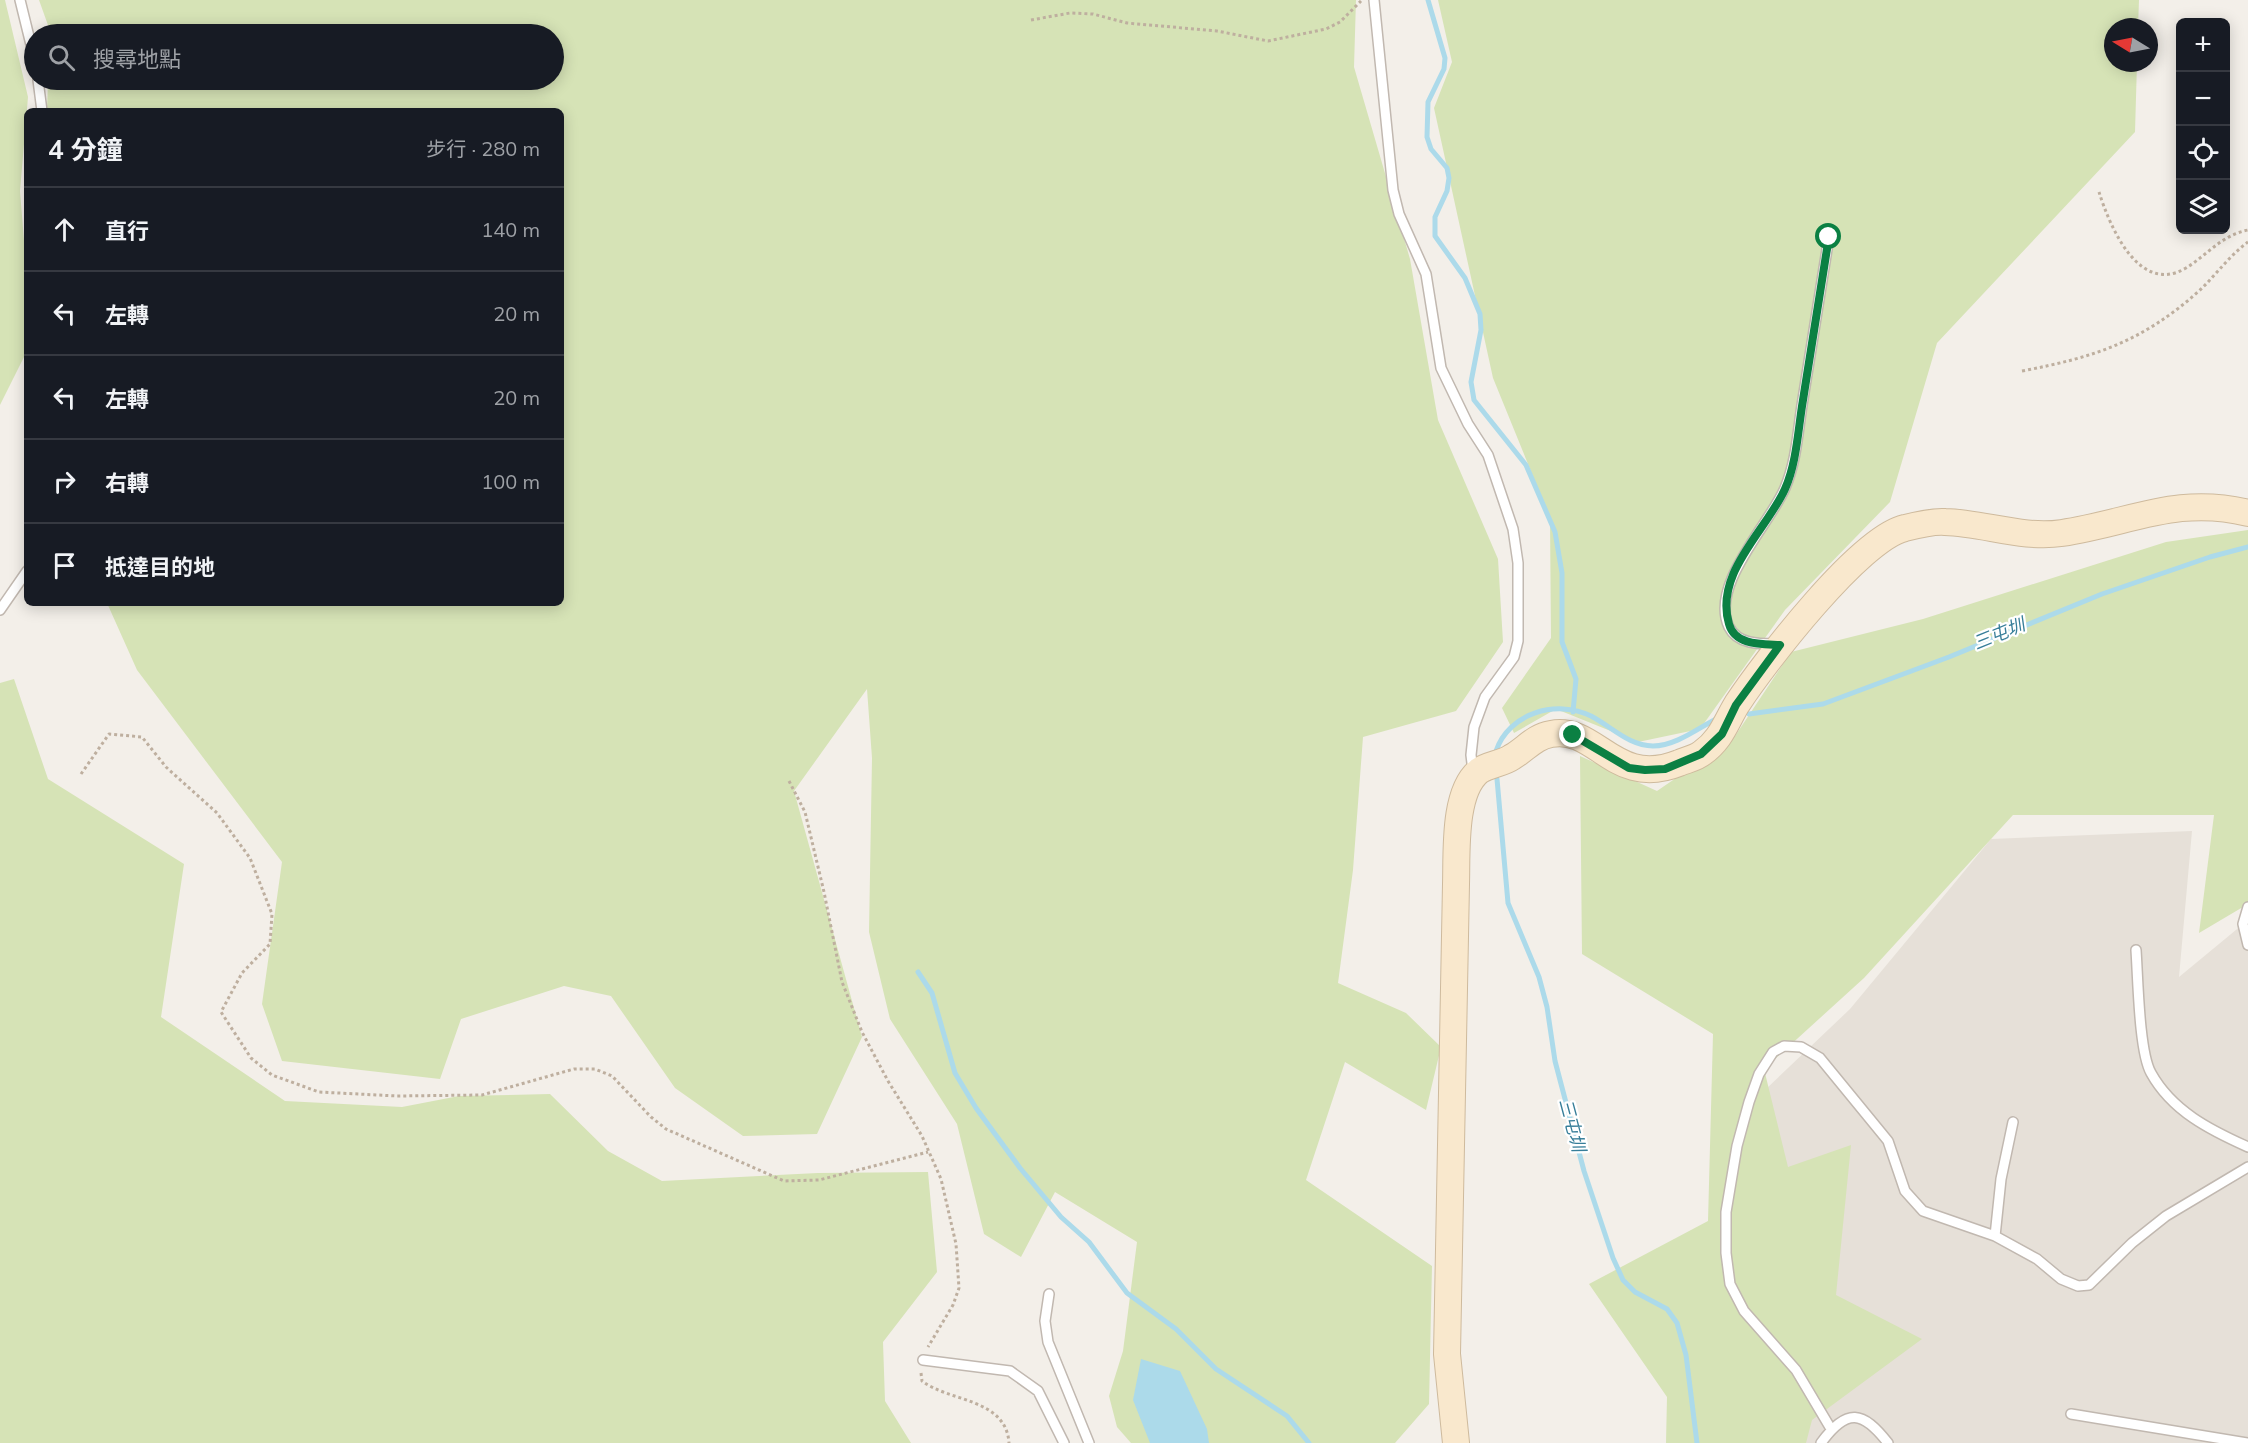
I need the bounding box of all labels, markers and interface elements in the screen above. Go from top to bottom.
north arrow [2104,18,2158,72]
map controls [2176,18,2230,234]
button: + [2176,18,2230,72]
search box [24,24,564,90]
icon: search [45,41,78,74]
text: 搜尋地點 [93,45,181,73]
button: − [2176,72,2230,126]
button: locate [2176,126,2230,180]
text: 4 分鐘 [48,133,123,166]
text: 步行 · 280 m [426,136,540,161]
button: layers [2176,180,2230,234]
icon: ahead [48,213,81,246]
text: 直行 [105,217,149,245]
text: 140 m [481,217,540,242]
route start [1815,223,1841,249]
icon: left [48,297,81,330]
text: 左轉 [105,301,149,329]
text: 20 m [493,301,540,326]
icon: left [48,381,81,414]
text: 左轉 [105,385,149,413]
text: 20 m [493,385,540,410]
icon: right [48,465,81,498]
text: 右轉 [105,469,149,497]
text: 100 m [481,469,540,494]
icon: arrive [48,549,81,582]
text: 抵達目的地 [105,553,215,581]
water label: 三屯圳 [1969,612,2031,654]
route end [1559,721,1585,747]
water label: 三屯圳 [1554,1096,1591,1157]

